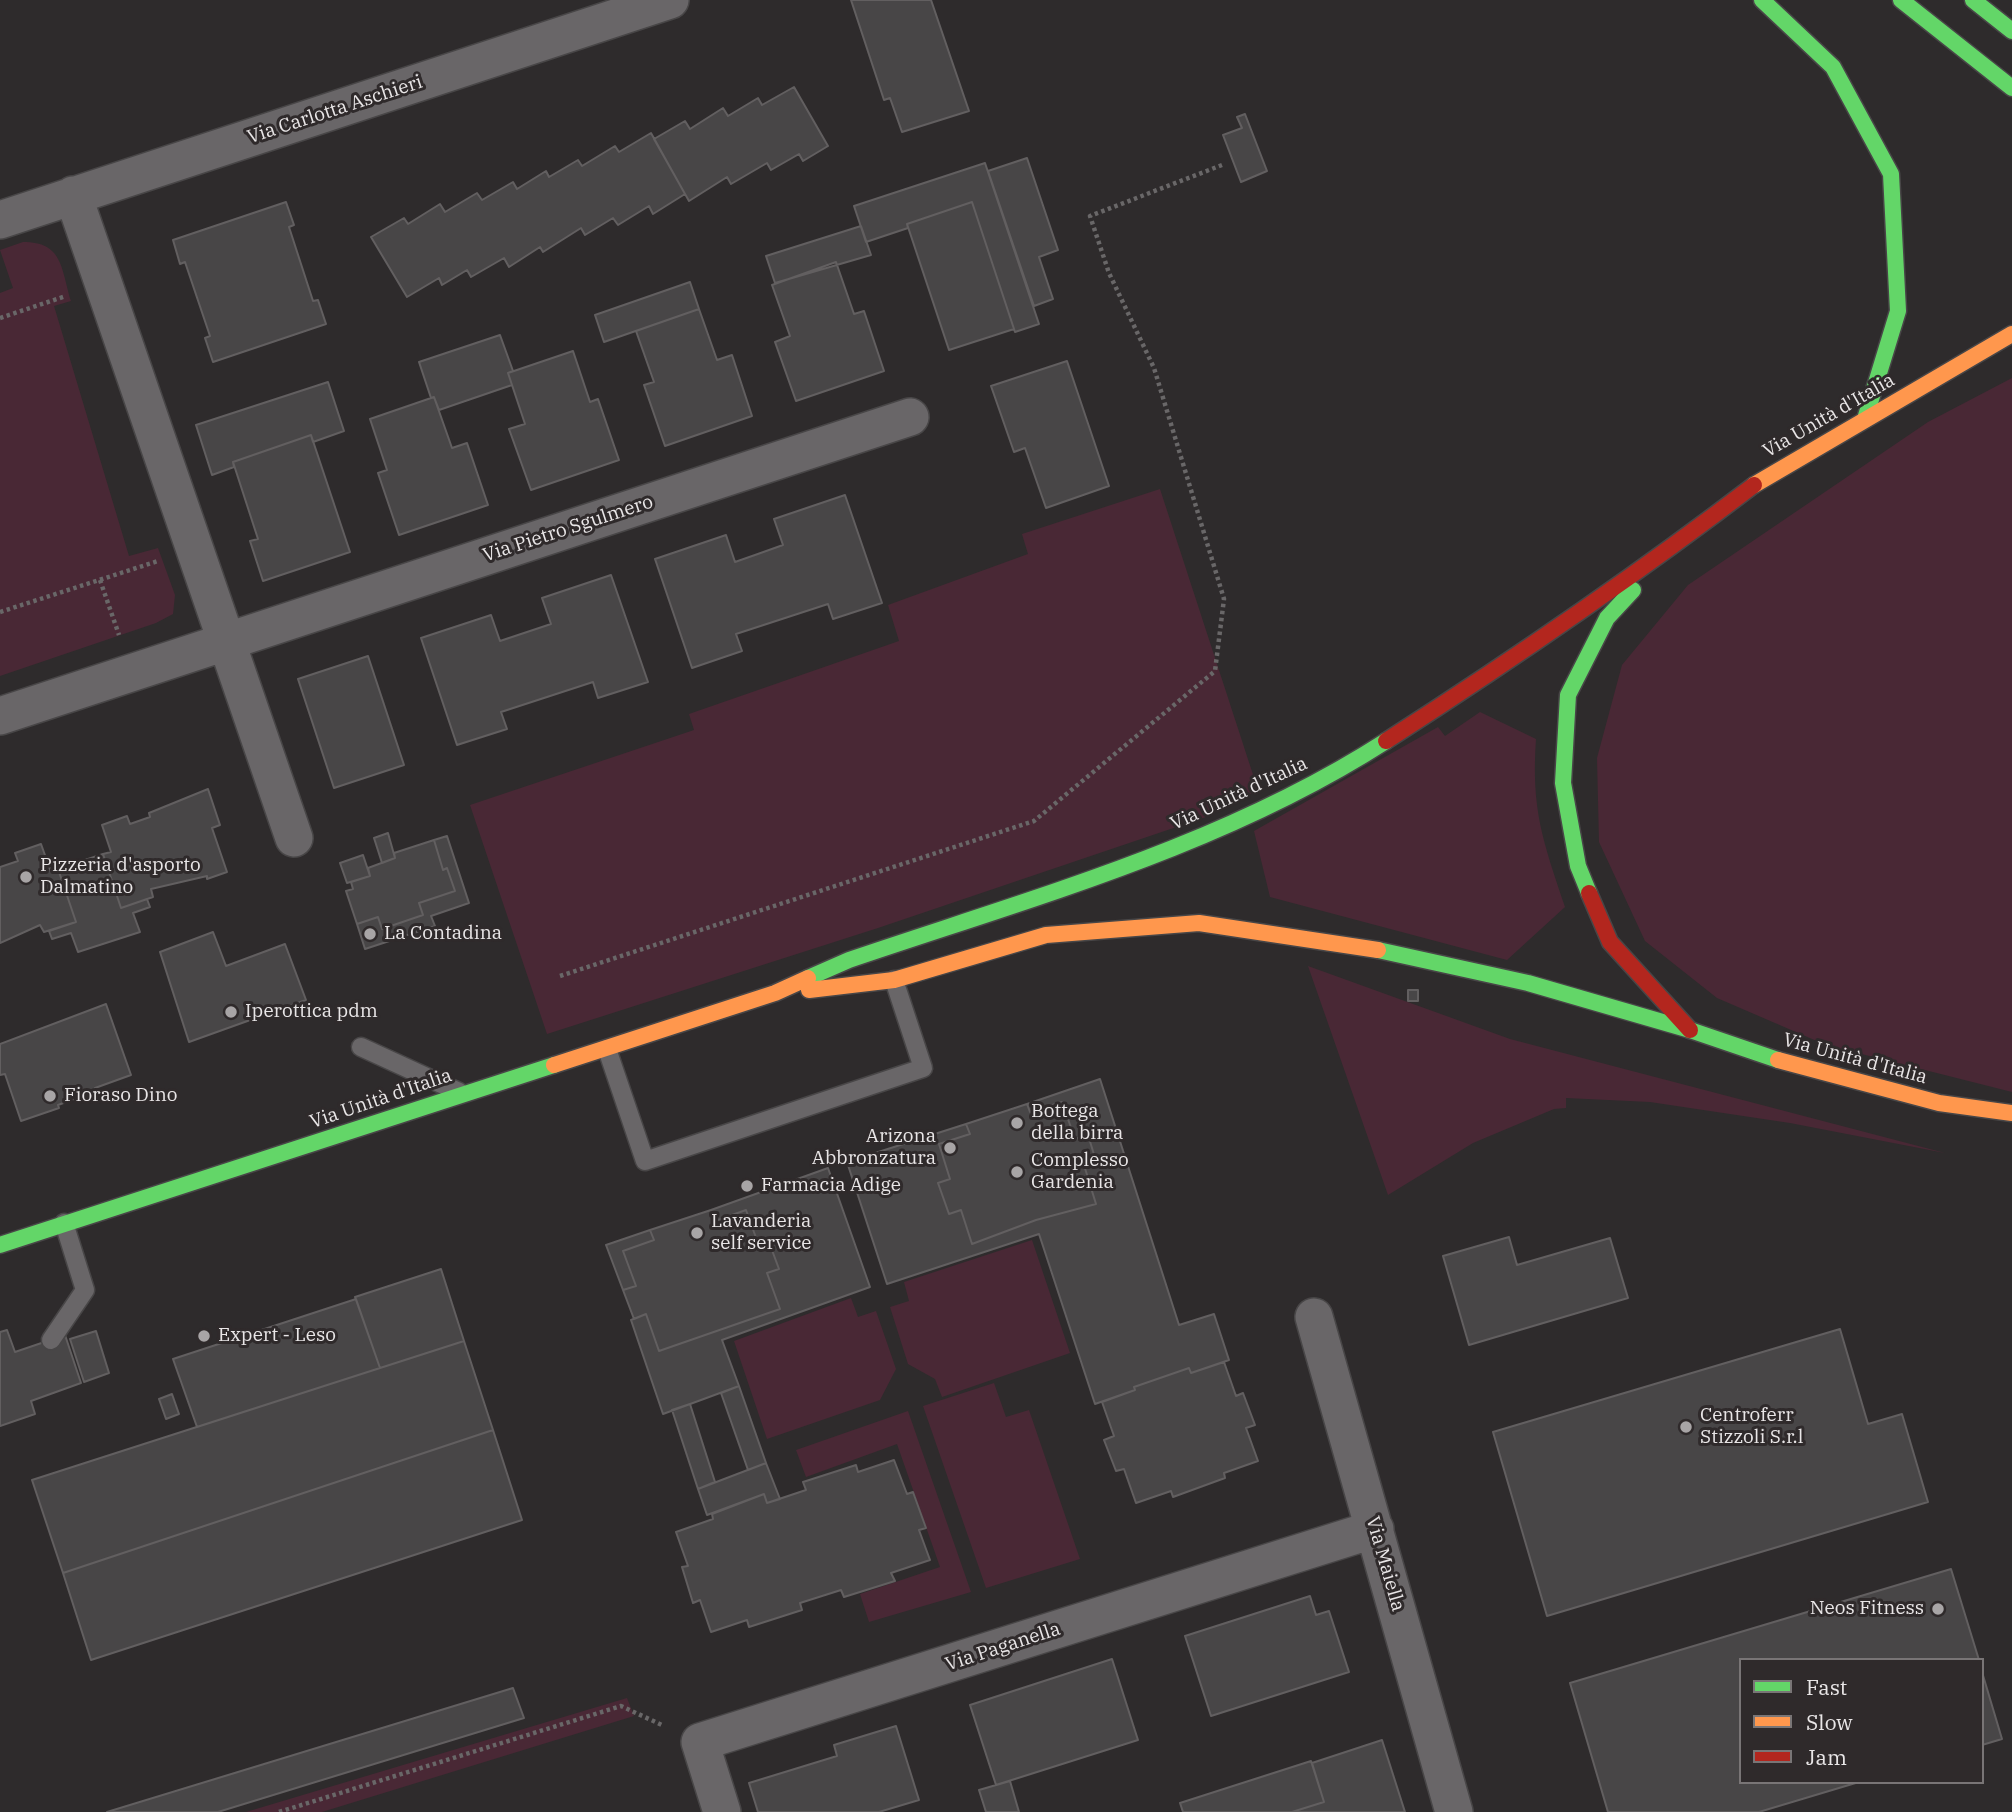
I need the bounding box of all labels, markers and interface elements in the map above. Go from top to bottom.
street label: Via Carlotta Aschieri [245,71,425,149]
street label: Via Unità d'Italia [1759,369,1899,463]
street label: Via Pietro Sgulmero [480,491,656,567]
street label: Via Unità d'Italia [1167,752,1311,836]
place label: Pizzeria d'asporto Dalmatino [40,855,201,899]
marker: Pizzeria d'asporto Dalmatino [18,869,34,885]
place label: La Contadina [384,923,502,945]
marker: La Contadina [362,926,378,942]
place label: Iperottica pdm [245,1001,378,1023]
marker: Iperottica pdm [223,1004,239,1020]
street label: Via Unità d'Italia [1780,1029,1930,1089]
street label: Via Unità d'Italia [307,1064,455,1134]
place label: Fioraso Dino [64,1085,178,1107]
marker: Fioraso Dino [42,1088,58,1104]
place label: Bottega della birra [1031,1101,1123,1145]
marker: Bottega della birra [1009,1115,1025,1131]
place label: Arizona Abbronzatura [812,1126,936,1170]
marker: Arizona Abbronzatura [942,1140,958,1156]
place label: Complesso Gardenia [1031,1150,1129,1194]
marker: Complesso Gardenia [1009,1164,1025,1180]
place label: Farmacia Adige [761,1175,901,1197]
marker: Farmacia Adige [739,1178,755,1194]
place label: Lavanderia self service [711,1211,811,1255]
marker: Lavanderia self service [689,1225,705,1241]
place label: Expert - Leso [218,1325,336,1347]
marker: Expert - Leso [196,1328,212,1344]
place label: Centroferr Stizzoli S.r.l [1700,1405,1803,1449]
marker: Centroferr Stizzoli S.r.l [1678,1419,1694,1435]
street label: Via Maiella [1361,1514,1409,1614]
place label: Neos Fitness [1810,1598,1924,1620]
marker: Neos Fitness [1930,1601,1946,1617]
street label: Via Paganella [943,1618,1063,1676]
legend [1739,1658,1984,1784]
text: Fast [1806,1673,1847,1701]
text: Slow [1806,1708,1853,1736]
text: Jam [1806,1743,1847,1771]

